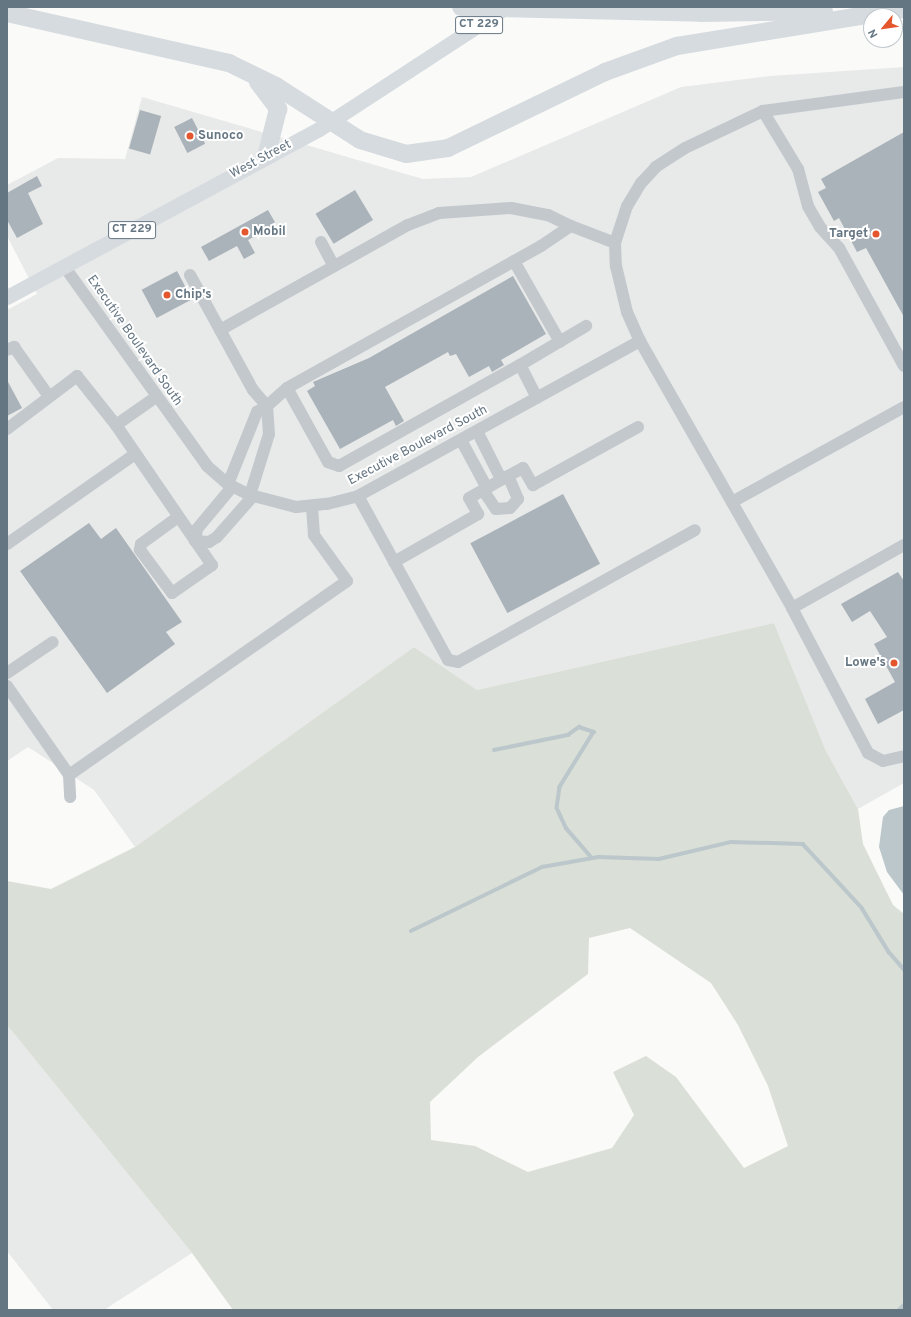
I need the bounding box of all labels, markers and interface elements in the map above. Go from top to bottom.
north arrow [863,8,903,48]
road number: CT 229 [455,15,503,35]
text: N [865,26,881,40]
place label: Sunoco [198,128,243,144]
marker: Sunoco [185,131,195,141]
street label: West Street [228,137,294,183]
road number: CT 229 [108,220,156,240]
place label: Mobil [253,224,286,240]
place label: Target [829,226,868,242]
marker: Mobil [240,227,250,237]
marker: Target [871,229,881,239]
street label: Executive Boulevard South [83,273,185,409]
place label: Chip's [175,287,212,303]
marker: Chip's [162,290,172,300]
street label: Executive Boulevard South [346,403,490,489]
place label: Lowe's [845,655,886,671]
marker: Lowe's [889,658,899,668]

